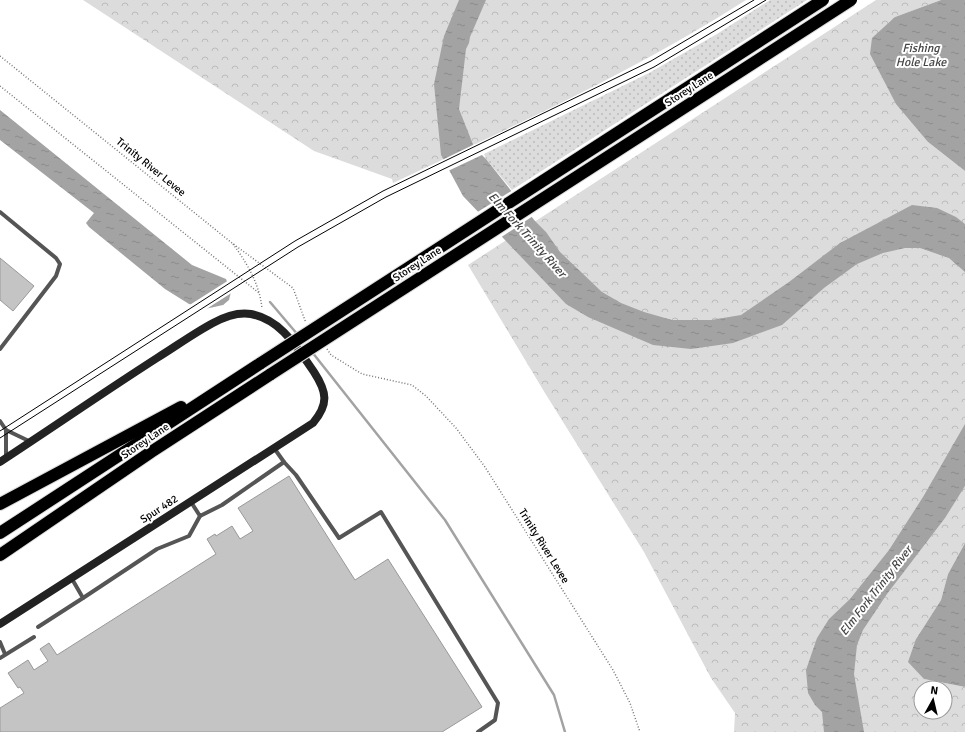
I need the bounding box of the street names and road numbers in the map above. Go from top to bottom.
street label: Storey Lane [662,69,716,109]
street label: Trinity River Levee [114,135,188,199]
street label: Storey Lane [390,244,444,284]
street label: Storey Lane [119,420,171,462]
street label: Spur 482 [138,492,180,526]
street label: Trinity River Levee [516,506,572,586]

